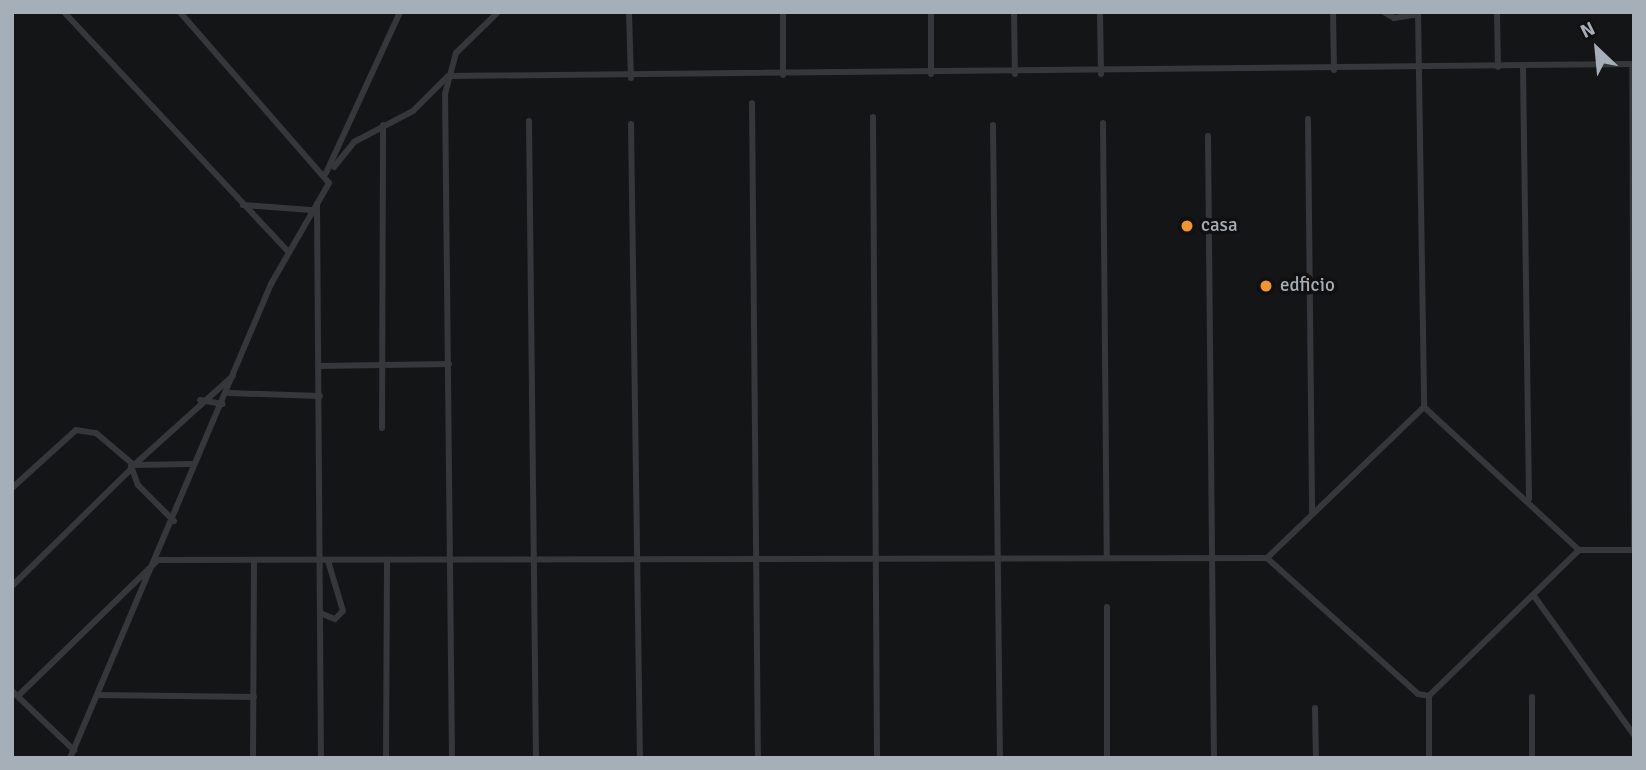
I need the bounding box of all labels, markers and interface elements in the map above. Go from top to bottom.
north arrow [1562,14,1632,84]
text: N [1577,16,1599,44]
place label: casa [1201,215,1238,237]
marker: casa [1179,218,1195,234]
place label: edficio [1280,275,1335,297]
marker: edficio [1258,278,1274,294]

